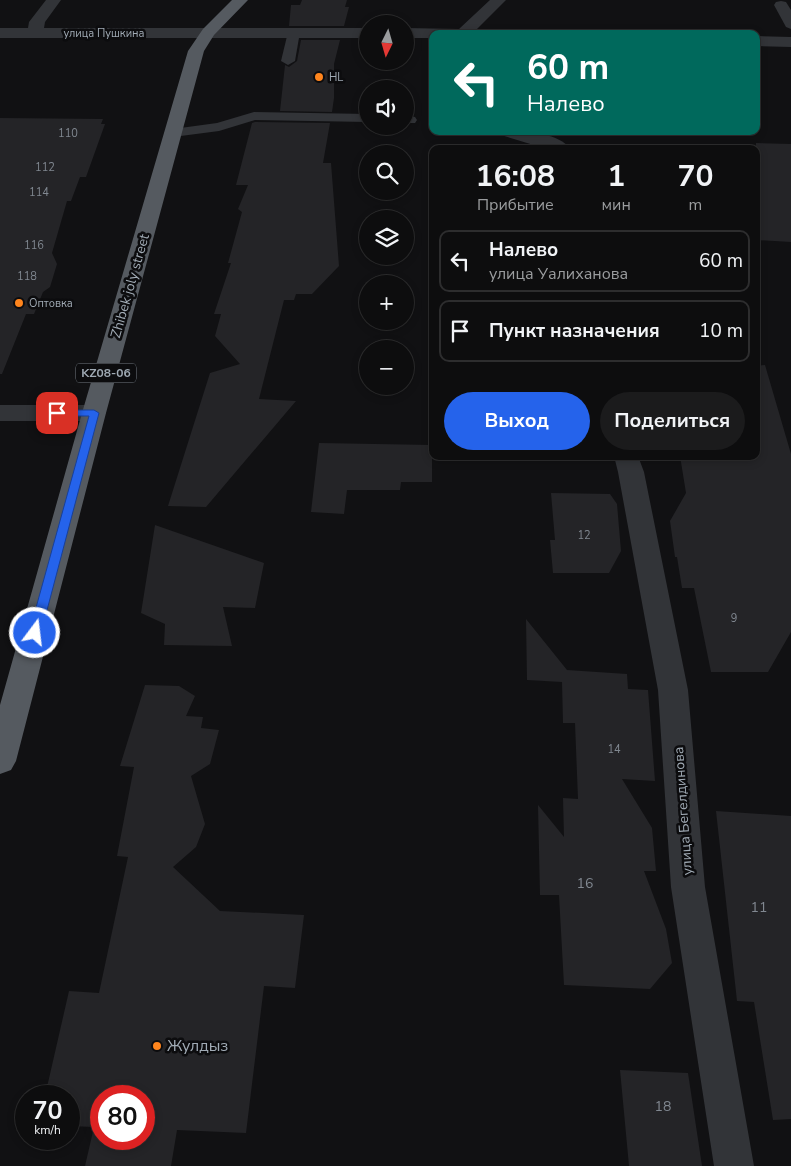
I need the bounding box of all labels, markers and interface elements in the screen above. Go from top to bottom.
north arrow [359,15,414,70]
map controls [359,15,414,395]
street label: улица Пушкина [64,26,145,41]
text: 60 m [527,44,609,91]
icon: left [444,50,509,115]
place label: HL [329,70,343,85]
marker: HL [313,71,325,83]
button: sound [359,80,414,135]
text: Налево [527,89,605,119]
house number: 110 [58,126,78,141]
button: search [359,145,414,200]
text: 16:08 [476,156,555,197]
text: 1 [607,156,625,197]
text: 70 [677,156,713,197]
house number: 112 [35,160,55,175]
house number: 114 [29,185,49,200]
text: Прибытие [477,194,554,216]
text: мин [602,194,631,216]
text: m [689,194,702,216]
button: layers [359,210,414,265]
street label: Zhibek joly street [106,231,154,340]
text: Налево [489,237,558,263]
house number: 116 [24,238,44,253]
icon: left [446,247,474,275]
text: 60 m [699,248,743,274]
text: улица Уалиханова [489,263,628,285]
house number: 118 [17,269,37,284]
button: + [359,275,414,330]
place label: Оптовка [29,296,73,311]
marker: Оптовка [13,297,25,309]
icon: arrive [446,317,474,345]
text: Пункт назначения [489,318,660,344]
text: 10 m [699,318,743,344]
button: − [359,340,414,395]
road number: KZ08-06 [76,363,136,382]
pin [36,392,78,434]
button: Выход [444,392,590,450]
button: Поделиться [600,392,745,450]
icon: arrive [43,399,71,427]
house number: 12 [577,528,591,543]
position arrow [8,606,60,658]
house number: 9 [731,611,737,626]
house number: 14 [607,742,621,757]
street label: улица Бегелдинова [669,746,697,876]
house number: 16 [577,874,593,893]
house number: 11 [751,898,767,917]
place label: Жулдыз [167,1035,228,1057]
marker: Жулдыз [151,1040,163,1052]
speed limit sign: 80 [90,1085,155,1150]
text: 70 [32,1094,63,1128]
house number: 18 [655,1097,671,1116]
text: km/h [34,1122,61,1138]

